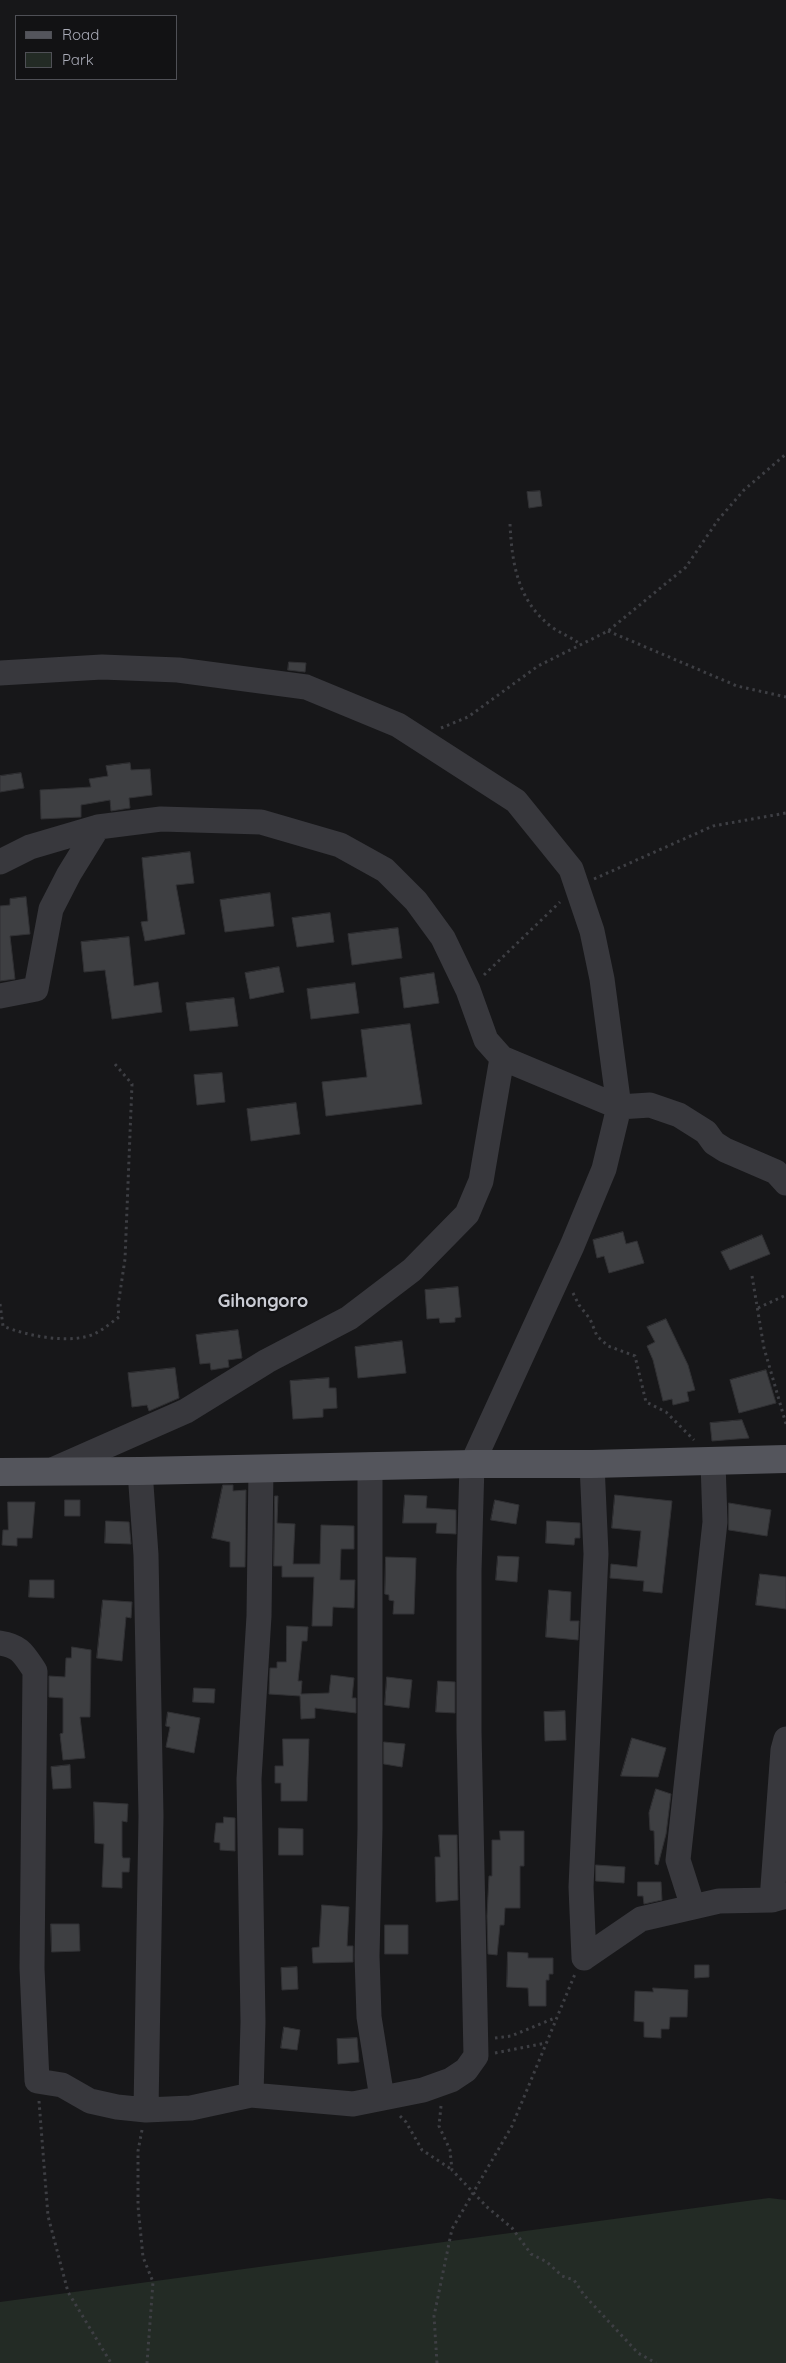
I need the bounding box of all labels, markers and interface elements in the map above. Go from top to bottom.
legend [15,15,178,80]
text: Road [62,25,99,44]
text: Park [62,50,94,69]
district label: Gihongoro [218,1291,308,1313]

